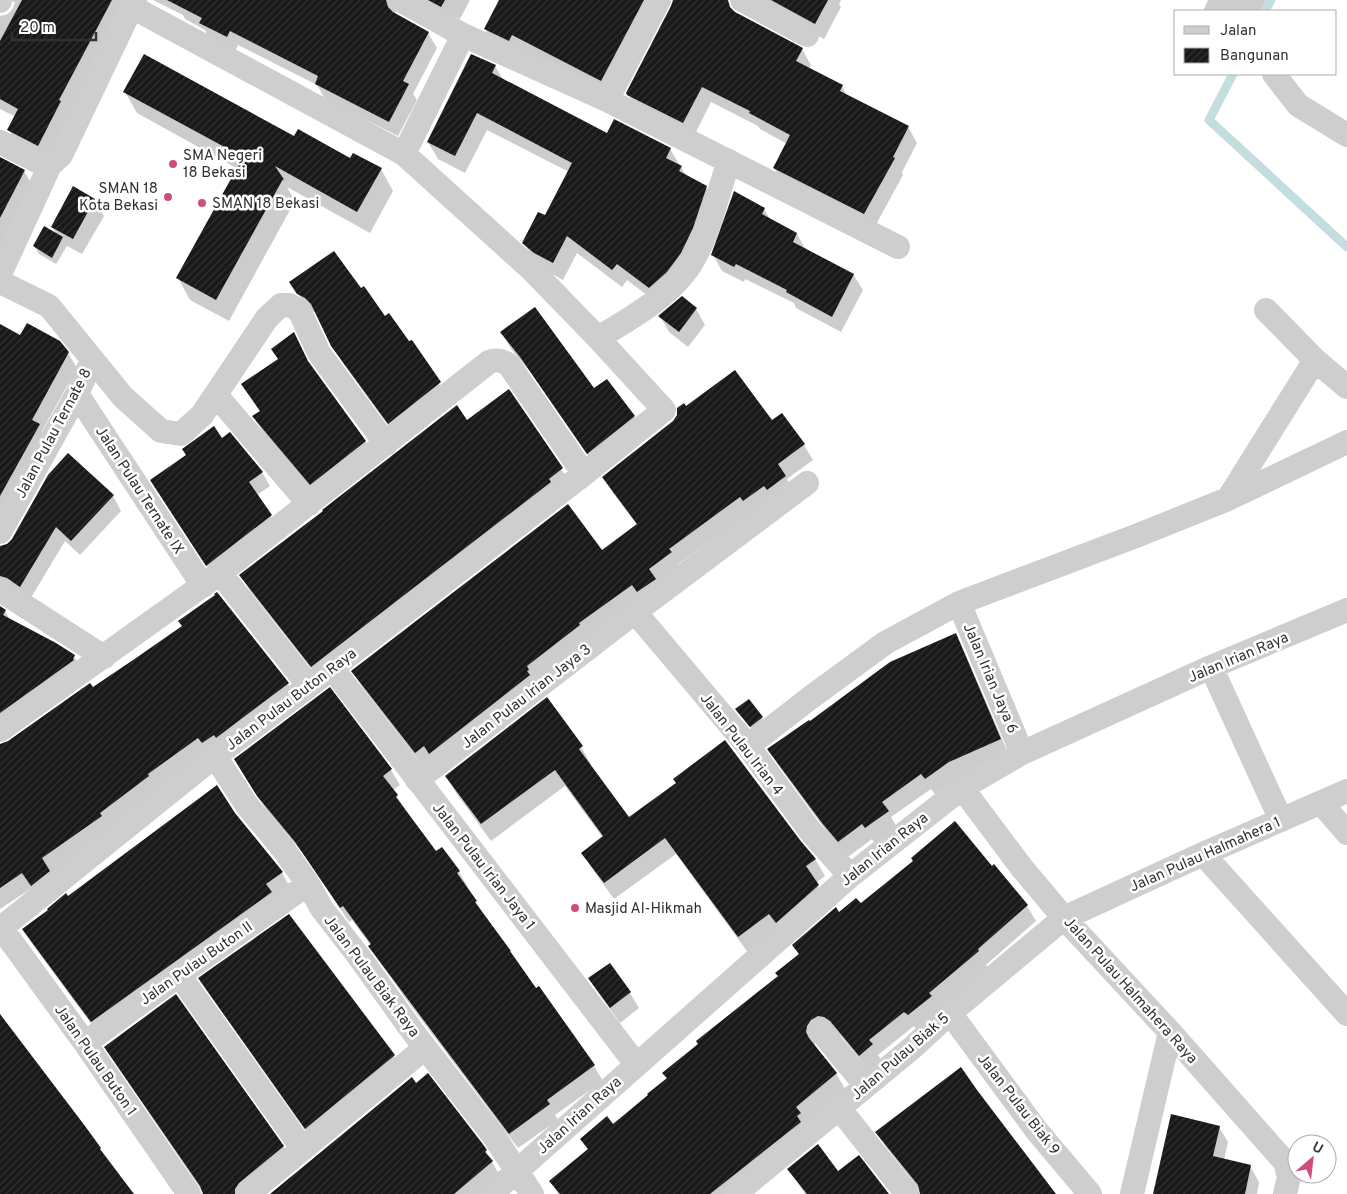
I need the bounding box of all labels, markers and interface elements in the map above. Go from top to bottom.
scale bar [12,10,96,42]
legend [1174,10,1337,75]
text: 20 m [20,19,55,38]
text: Jalan [1220,22,1257,41]
text: Bangunan [1220,47,1289,66]
place label: SMA Negeri 18 Bekasi [183,147,262,183]
marker: SMA Negeri 18 Bekasi [167,158,179,170]
place label: SMAN 18 Kota Bekasi [79,180,158,216]
marker: SMAN 18 Kota Bekasi [162,191,174,203]
place label: SMAN 18 Bekasi [212,195,319,214]
marker: SMAN 18 Bekasi [196,197,208,209]
street label: Jalan Pulau Ternate 8 [12,365,97,502]
street label: Jalan Pulau Ternate IX [90,423,187,558]
street label: Jalan Irian Jaya 6 [958,621,1021,737]
street label: Jalan Irian Raya [1186,629,1292,688]
street label: Jalan Pulau Irian Jaya 3 [458,641,596,754]
street label: Jalan Pulau Buton Raya [223,645,361,756]
street label: Jalan Pulau Irian 4 [695,690,787,800]
street label: Jalan Pulau Irian Jaya 1 [427,800,538,934]
street label: Jalan Irian Raya [837,809,933,891]
street label: Jalan Pulau Halmahera 1 [1127,813,1284,897]
place label: Masjid Al-Hikmah [585,900,702,919]
marker: Masjid Al-Hikmah [569,902,581,914]
street label: Jalan Pulau Biak Raya [319,912,423,1042]
street label: Jalan Pulau Halmahera Raya [1059,914,1201,1068]
street label: Jalan Pulau Buton ll [137,918,257,1010]
street label: Jalan Pulau Buton 1 [49,1002,140,1120]
street label: Jalan Pulau Biak 5 [848,1009,954,1105]
street label: Jalan Pulau Biak 9 [972,1050,1063,1159]
street label: Jalan Irian Raya [534,1073,626,1159]
north arrow [1287,1134,1337,1184]
text: U [1309,1139,1326,1159]

